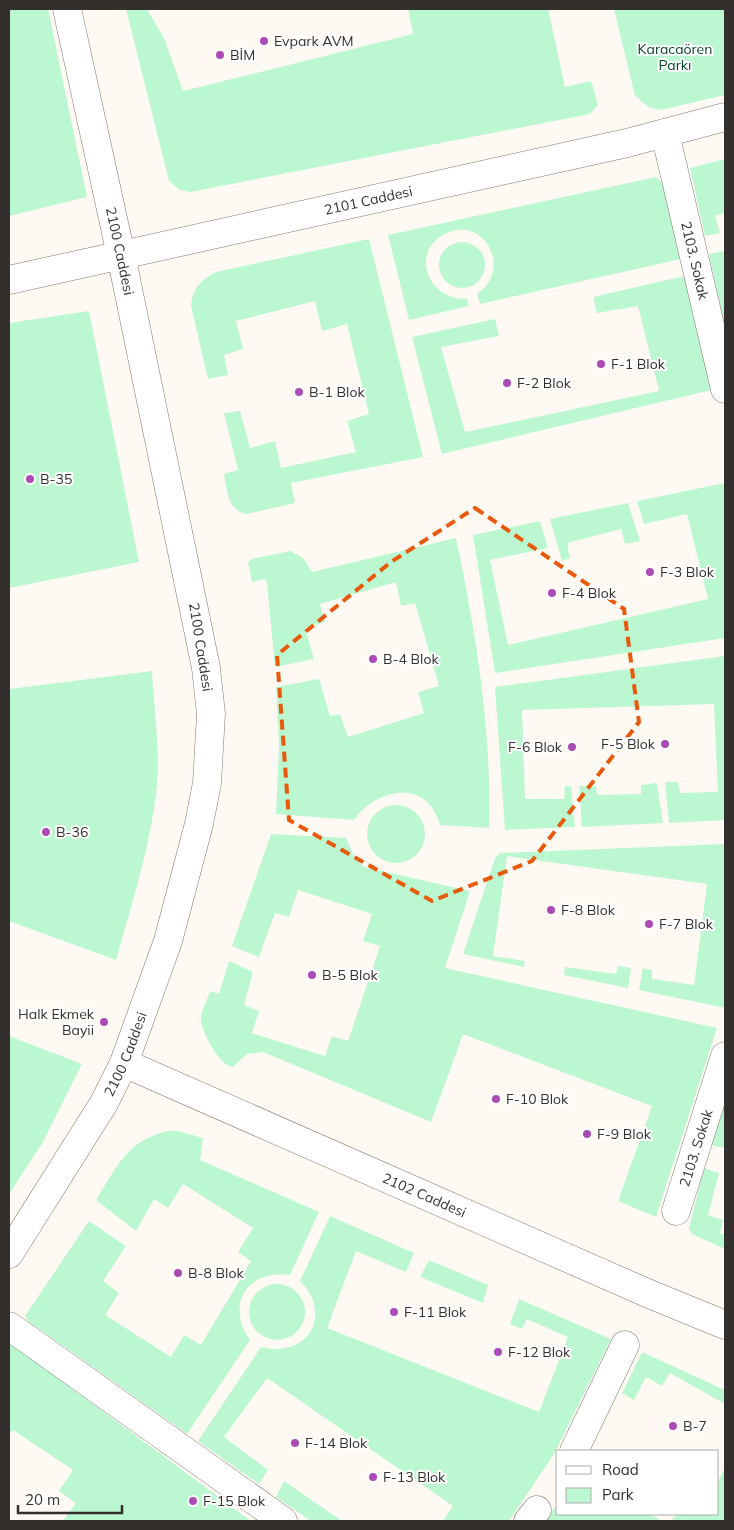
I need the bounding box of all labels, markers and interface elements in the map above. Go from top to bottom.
place label: Evpark AVM [274,32,354,50]
marker: Evpark AVM [258,35,270,47]
park label: Karacaören Parkı [638,40,712,74]
place label: BİM [230,46,255,64]
marker: BİM [214,49,226,61]
street label: 2101 Caddesi [323,182,414,219]
street label: 2100 Caddesi [102,205,138,297]
street label: 2103. Sokak [677,220,713,302]
place label: F-1 Blok [611,355,666,373]
marker: F-1 Blok [595,358,607,370]
place label: F-2 Blok [517,374,572,392]
marker: F-2 Blok [501,377,513,389]
place label: B-1 Blok [309,383,365,401]
marker: B-1 Blok [293,386,305,398]
place label: B-35 [40,470,72,488]
marker: B-35 [24,473,36,485]
place label: F-3 Blok [660,563,715,581]
marker: F-3 Blok [644,566,656,578]
place label: F-4 Blok [562,584,617,602]
marker: F-4 Blok [546,587,558,599]
street label: 2100 Caddesi [185,601,217,693]
place label: B-4 Blok [383,650,439,668]
marker: B-4 Blok [367,653,379,665]
place label: F-5 Blok [601,735,656,753]
place label: F-6 Blok [508,738,563,756]
marker: F-5 Blok [659,738,671,750]
marker: F-6 Blok [566,741,578,753]
place label: B-36 [56,823,88,841]
marker: B-36 [40,826,52,838]
place label: F-8 Blok [561,901,616,919]
marker: F-8 Blok [545,904,557,916]
place label: F-7 Blok [659,915,714,933]
marker: F-7 Blok [643,918,655,930]
place label: B-5 Blok [322,966,378,984]
marker: B-5 Blok [306,969,318,981]
place label: Halk Ekmek Bayii [18,1005,95,1039]
street label: 2100 Caddesi [100,1009,151,1099]
marker: Halk Ekmek Bayii [98,1016,110,1028]
place label: F-10 Blok [506,1090,569,1108]
marker: F-10 Blok [490,1093,502,1105]
street label: 2103. Sokak [675,1106,717,1189]
place label: F-9 Blok [597,1125,652,1143]
marker: F-9 Blok [581,1128,593,1140]
street label: 2102 Caddesi [380,1169,469,1221]
place label: B-8 Blok [188,1264,244,1282]
marker: B-8 Blok [172,1267,184,1279]
place label: F-11 Blok [404,1303,467,1321]
marker: F-11 Blok [388,1306,400,1318]
place label: F-12 Blok [508,1343,571,1361]
marker: F-12 Blok [492,1346,504,1358]
place label: B-7 [683,1417,707,1435]
marker: B-7 [667,1420,679,1432]
place label: F-14 Blok [305,1434,368,1452]
marker: F-14 Blok [289,1437,301,1449]
legend [556,1450,719,1515]
text: Road [602,1460,639,1479]
place label: F-13 Blok [383,1468,446,1486]
marker: F-13 Blok [367,1471,379,1483]
scale bar [18,1482,121,1514]
text: Park [602,1485,634,1504]
text: 20 m [25,1490,60,1509]
place label: F-15 Blok [203,1492,266,1510]
marker: F-15 Blok [187,1495,199,1507]

